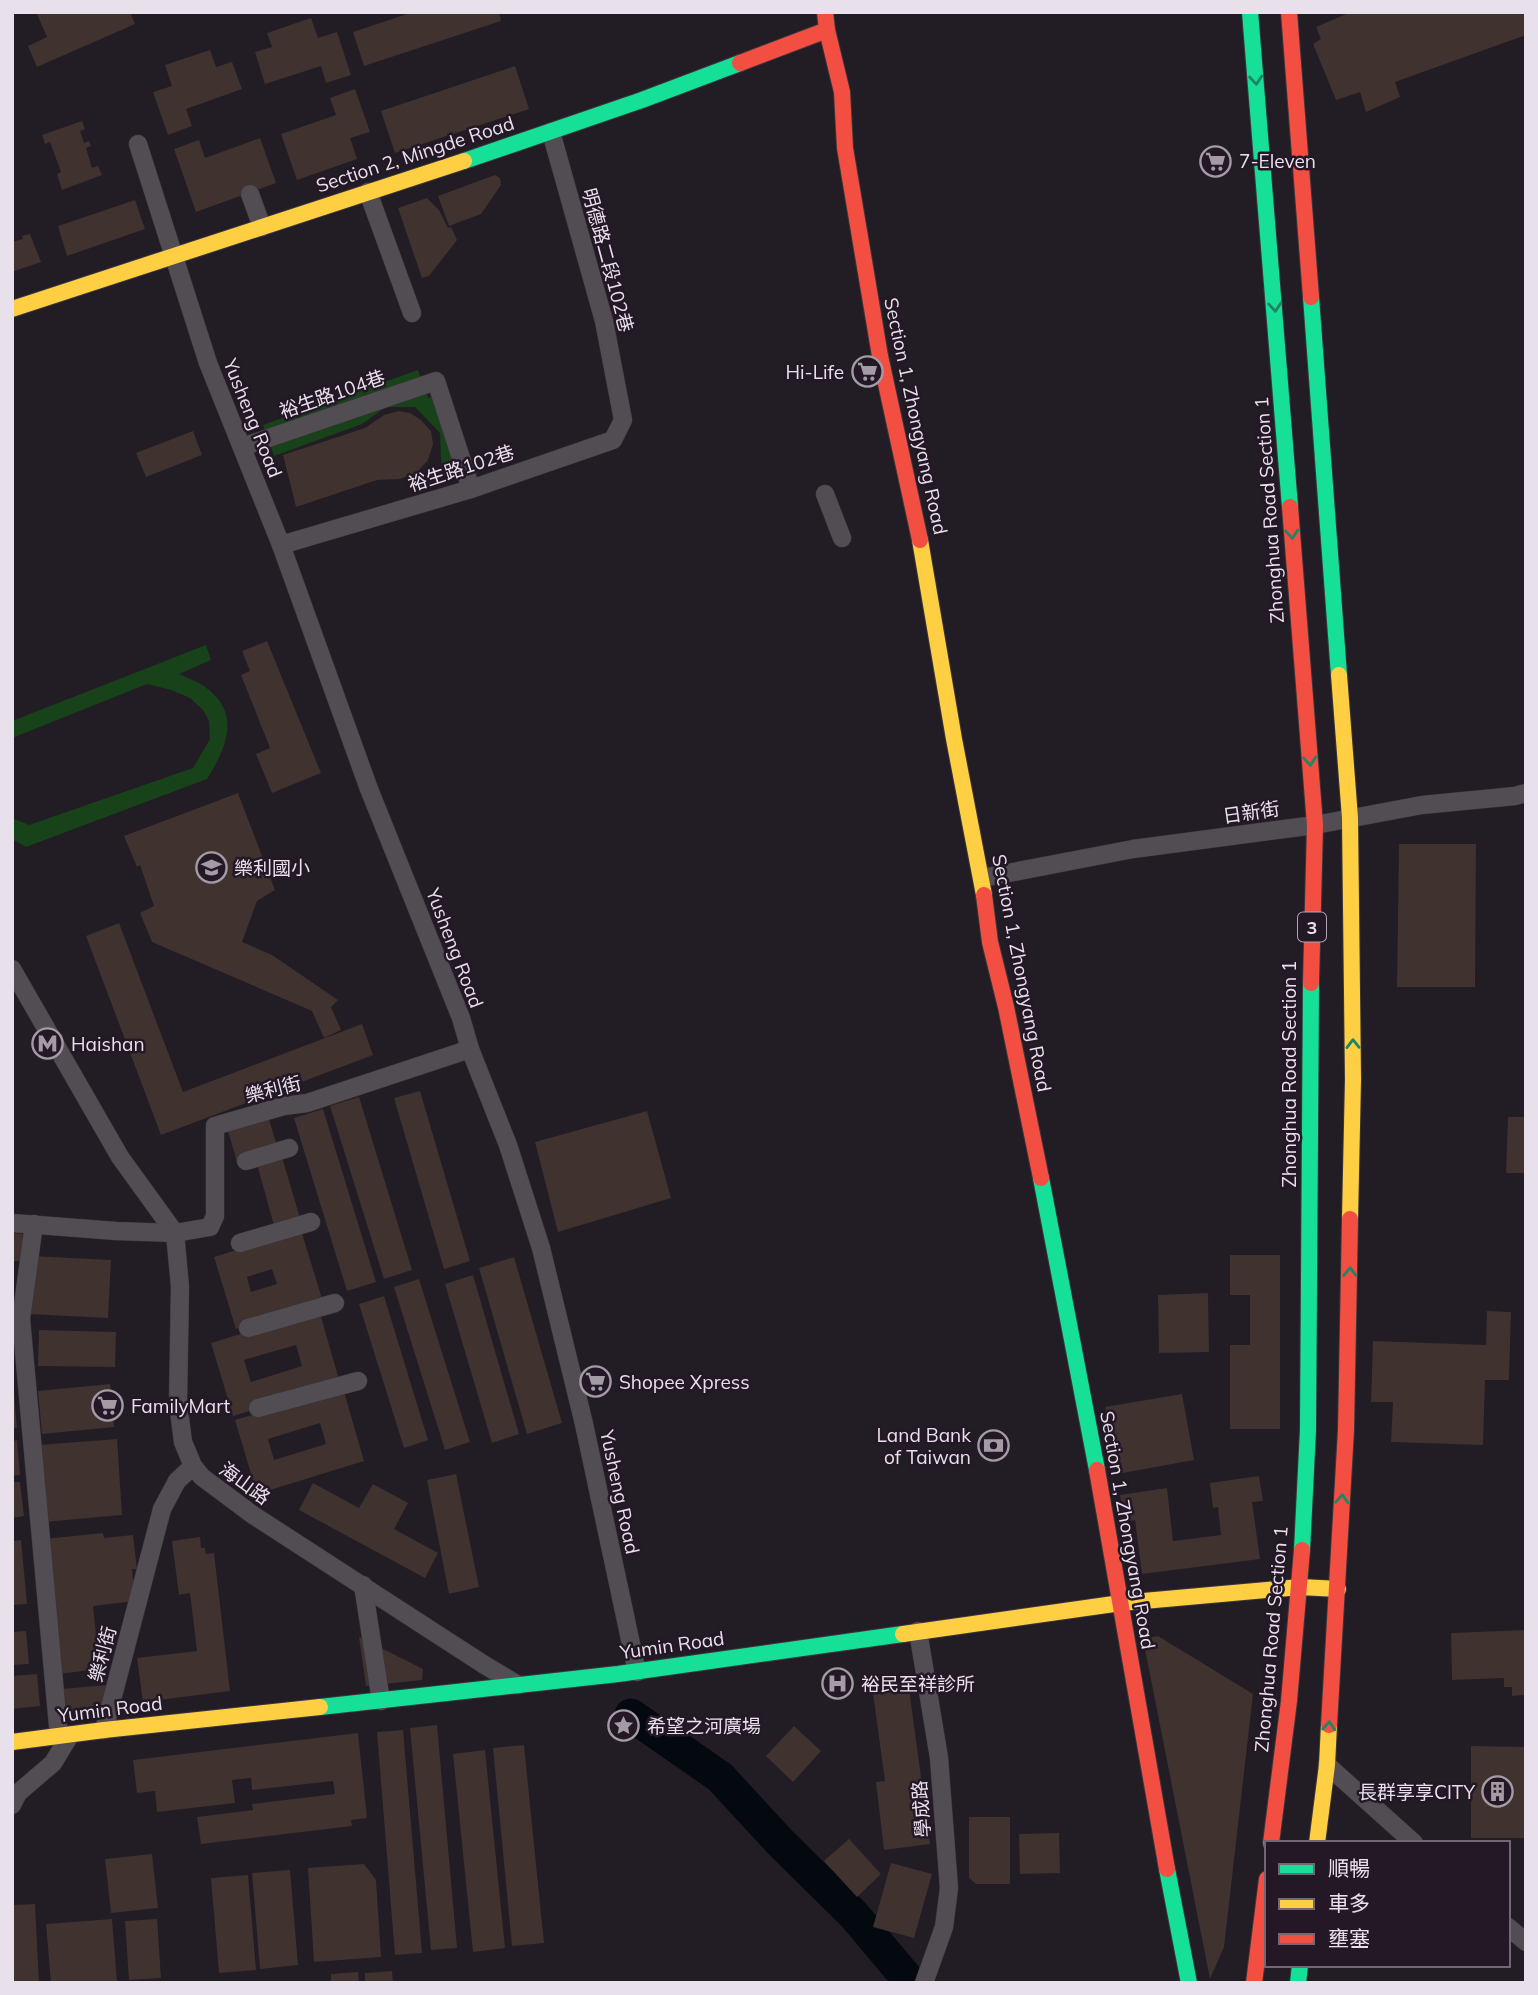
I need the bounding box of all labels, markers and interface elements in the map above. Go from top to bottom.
one-way arrow [1248,75,1263,86]
street label: Section 2, Mingde Road [313,111,517,197]
supermarket icon: 7-Eleven [1199,144,1233,178]
place label: 7-Eleven [1239,149,1316,173]
street label: 明德路二段102巷 [577,185,639,335]
street label: Section 1, Zhongyang Road [879,295,953,537]
one-way arrow [1267,302,1282,313]
street label: Yusheng Road [218,354,288,481]
supermarket icon: Hi-Life [850,355,884,389]
place label: Hi-Life [785,360,844,384]
street label: 裕生路104巷 [276,365,388,423]
street label: Zhonghua Road Section 1 [1249,396,1289,624]
street label: 裕生路102巷 [405,440,517,496]
one-way arrow [1284,529,1299,540]
one-way arrow [1302,755,1317,766]
street label: 日新街 [1221,796,1281,828]
school or university icon: 樂利國小 [194,851,228,885]
street label: Section 1, Zhongyang Road [987,852,1057,1094]
place label: 樂利國小 [234,856,310,880]
street label: Yusheng Road [421,884,489,1011]
road number: 3 [1298,912,1326,942]
street label: Zhonghua Road Section 1 [1277,961,1301,1188]
metro station icon: Haishan [31,1027,65,1061]
place label: Haishan [71,1032,145,1056]
one-way arrow [1345,1039,1361,1049]
street label: 樂利街 [242,1070,304,1108]
one-way arrow [1342,1266,1358,1277]
supermarket icon: Shopee Xpress [579,1365,613,1399]
place label: Shopee Xpress [619,1370,750,1394]
supermarket icon: FamilyMart [91,1389,125,1423]
place label: FamilyMart [131,1394,231,1418]
street label: Section 1, Zhongyang Road [1095,1409,1161,1651]
place label: Land Bank of Taiwan [877,1423,971,1469]
street label: Yusheng Road [595,1427,645,1556]
bank icon: Land Bank of Taiwan [977,1429,1011,1463]
street label: 海山路 [215,1457,275,1509]
one-way arrow [1335,1493,1350,1504]
street label: Zhonghua Road Section 1 [1249,1525,1293,1753]
street label: 樂利街 [83,1623,121,1685]
street label: Yumin Road [617,1626,726,1664]
hospital icon: 裕民至祥診所 [821,1667,855,1701]
place label: 裕民至祥診所 [861,1672,975,1696]
street label: Yumin Road [55,1691,164,1727]
place icon: 希望之河廣場 [607,1709,641,1743]
place label: 希望之河廣場 [647,1714,761,1738]
one-way arrow [1321,1720,1336,1731]
building icon: 長群享享CITY [1481,1775,1515,1809]
street label: 學成路 [907,1780,935,1838]
place label: 長群享享CITY [1358,1780,1475,1804]
legend [1265,1841,1510,1967]
text: 順暢 [1328,1855,1370,1881]
text: 車多 [1328,1890,1370,1916]
text: 壅塞 [1328,1925,1370,1951]

